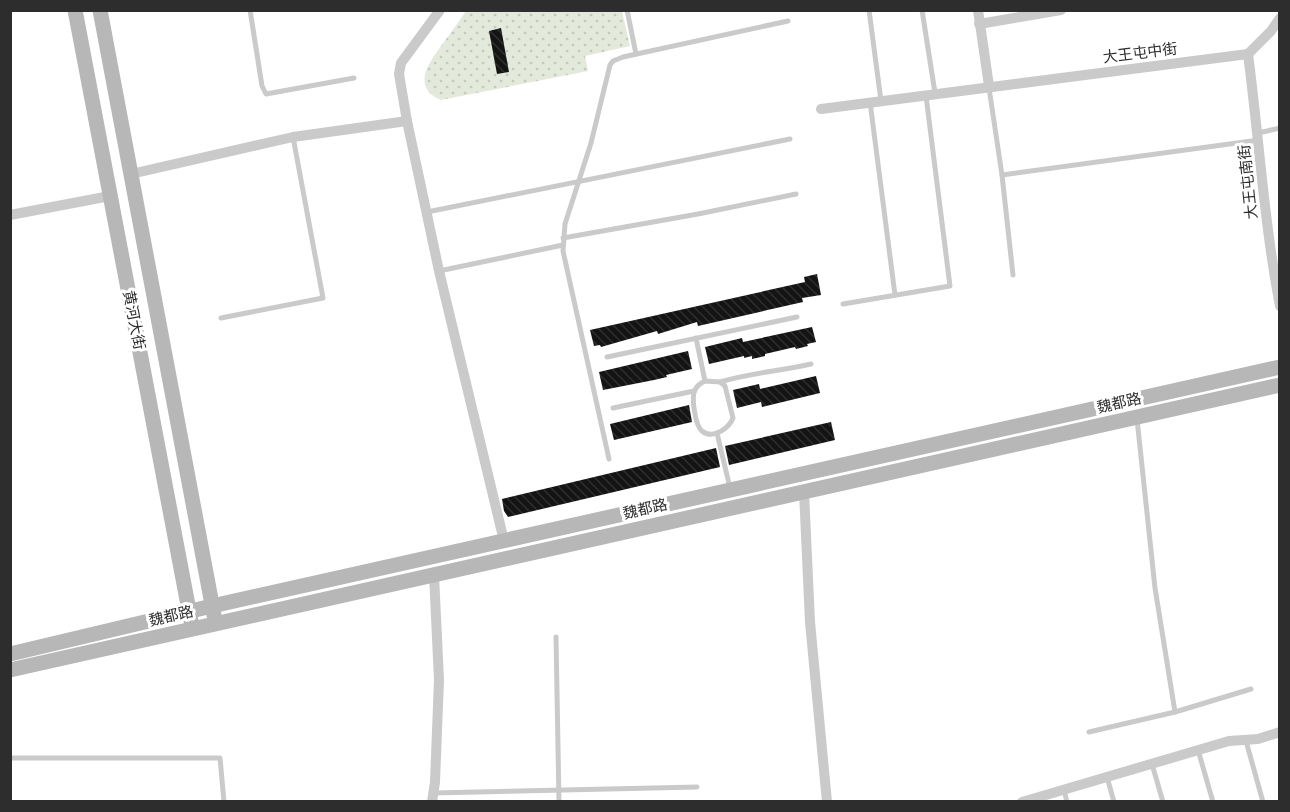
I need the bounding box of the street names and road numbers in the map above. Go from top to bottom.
street label: 大王屯中街 [1101,38,1178,67]
street label: 大王屯南街 [1233,144,1261,220]
street label: 黄河大街 [119,288,151,351]
street label: 魏都路 [1095,387,1143,417]
street label: 魏都路 [621,493,669,523]
street label: 魏都路 [147,600,195,630]

